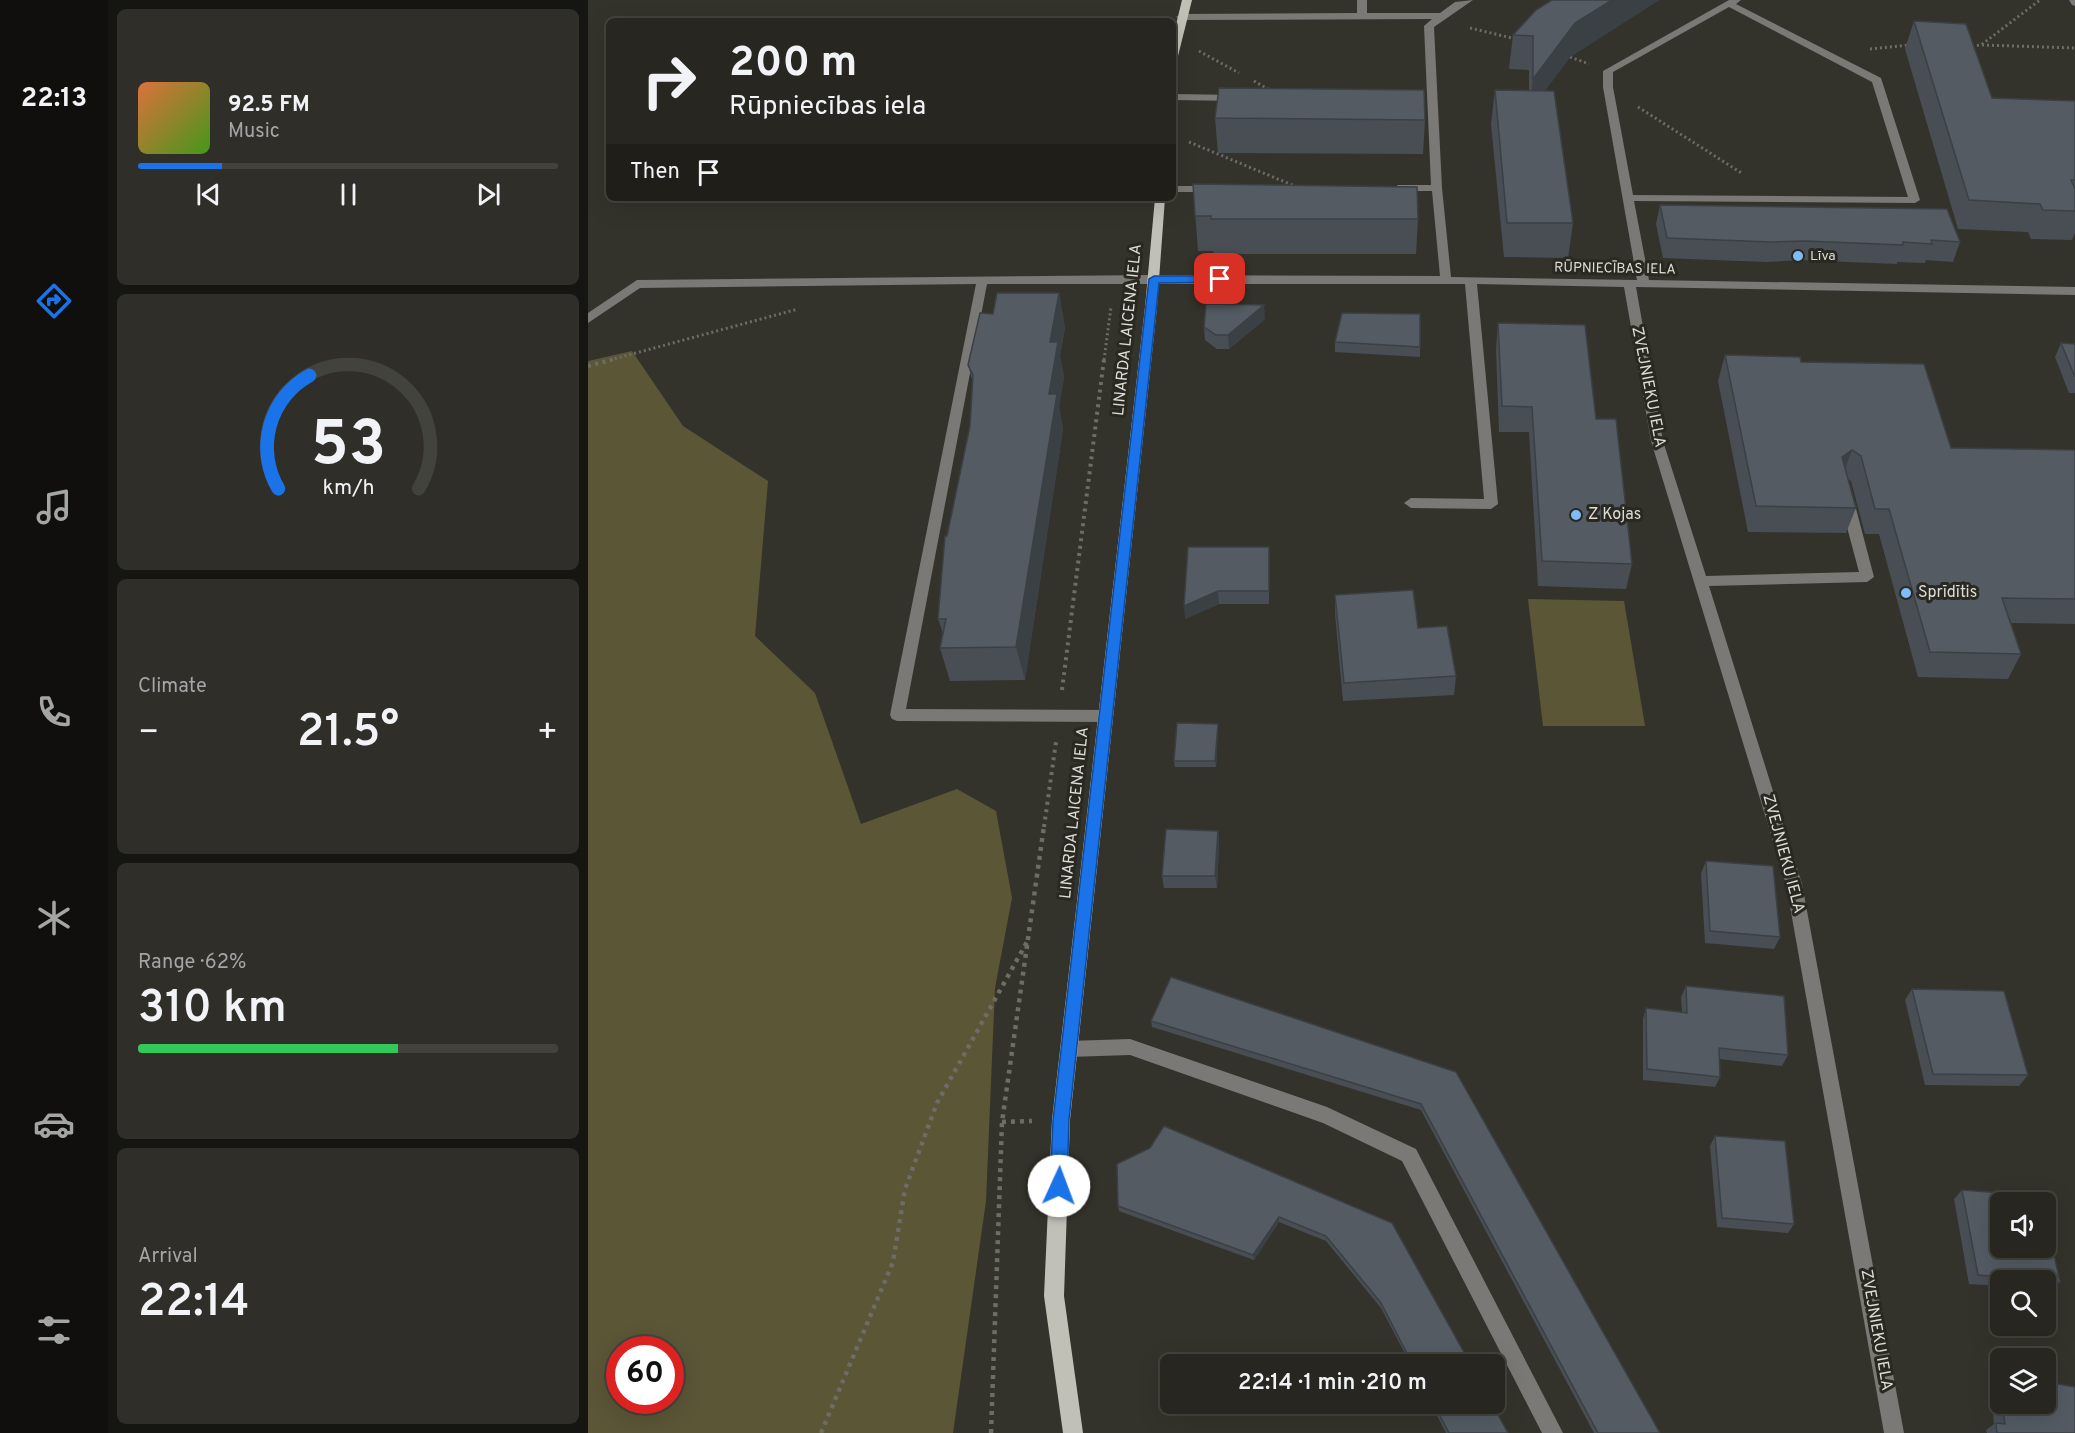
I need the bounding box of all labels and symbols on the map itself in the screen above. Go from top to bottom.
street label: LINARDA LAICENA IELA [1109,243,1147,417]
place label: Līva [1810,248,1836,265]
marker: Līva [1791,249,1805,263]
pin [1194,253,1245,304]
street label: RŪPNIECĪBAS IELA [1554,259,1676,279]
street label: ZVEJNIEKU IELA [1626,325,1670,449]
place label: Z Kojas [1588,505,1641,525]
marker: Z Kojas [1569,508,1583,522]
place label: Sprīdītis [1918,583,1977,603]
marker: Sprīdītis [1899,586,1913,600]
street label: LINARDA LAICENA IELA [1056,726,1094,900]
street label: ZVEJNIEKU IELA [1757,792,1809,916]
position arrow [1027,1154,1091,1218]
street label: ZVEJNIEKU IELA [1855,1268,1897,1392]
speed limit sign: 60 [606,1336,684,1414]

